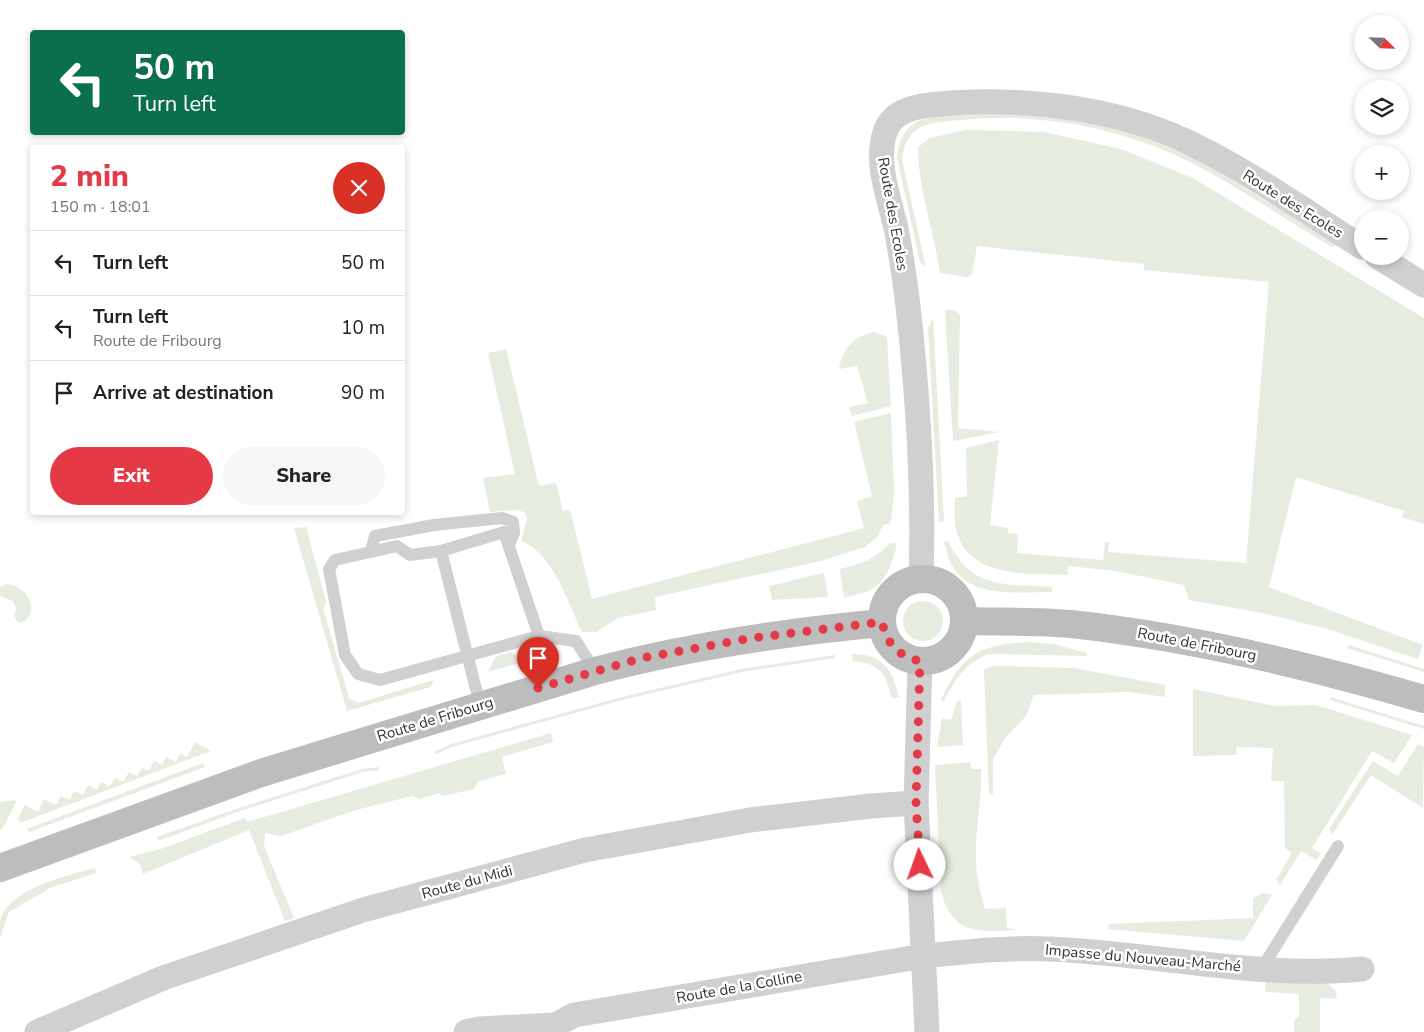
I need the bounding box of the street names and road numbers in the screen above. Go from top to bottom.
street label: Route des Ecoles [873,156,913,272]
street label: Route des Ecoles [1239,165,1347,243]
street label: Route de Fribourg [1136,623,1258,665]
street label: Route de Fribourg [374,692,496,746]
street label: Route du Midi [419,860,515,904]
street label: Impasse du Nouveau-Marché [1044,939,1242,977]
street label: Route de la Colline [675,966,803,1008]

